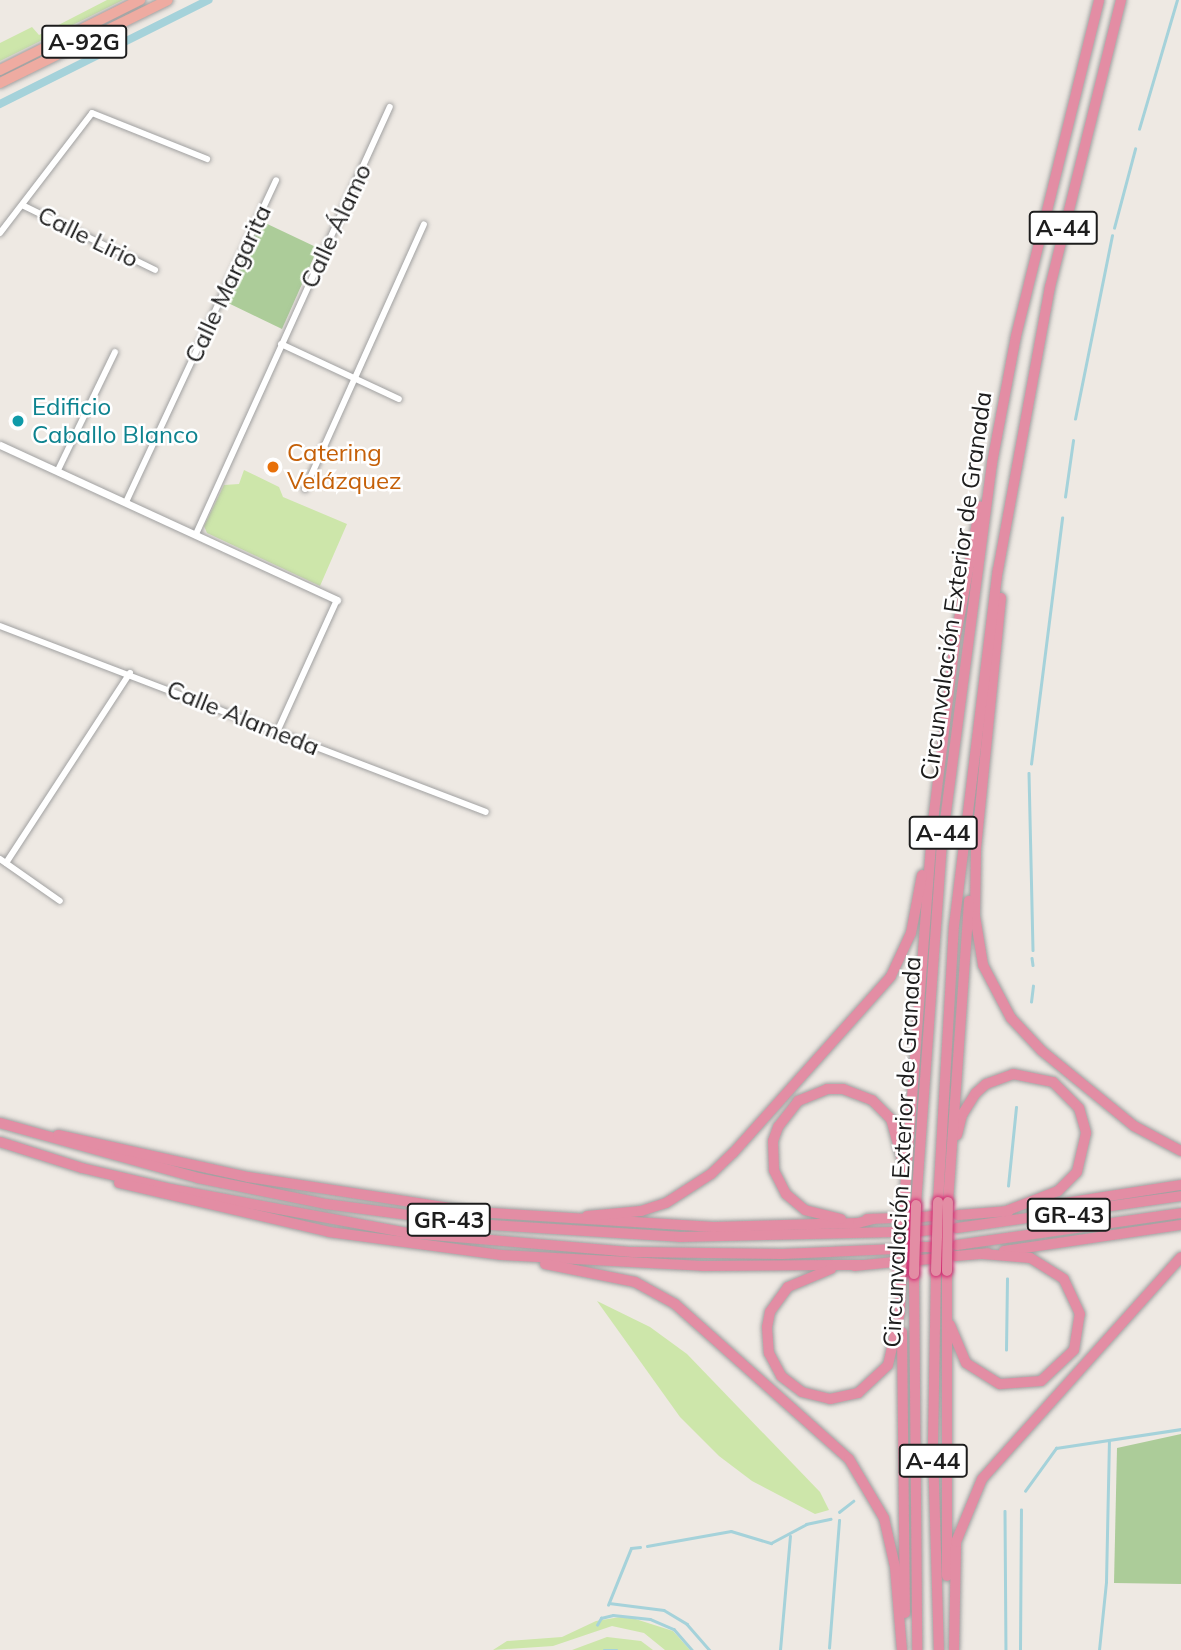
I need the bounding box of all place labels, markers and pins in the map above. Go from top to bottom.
place label: Edificio Caballo Blanco [32,393,198,449]
marker: Edificio Caballo Blanco [10,413,26,429]
place label: Catering Velázquez [287,439,401,495]
marker: Catering Velázquez [265,459,281,475]

